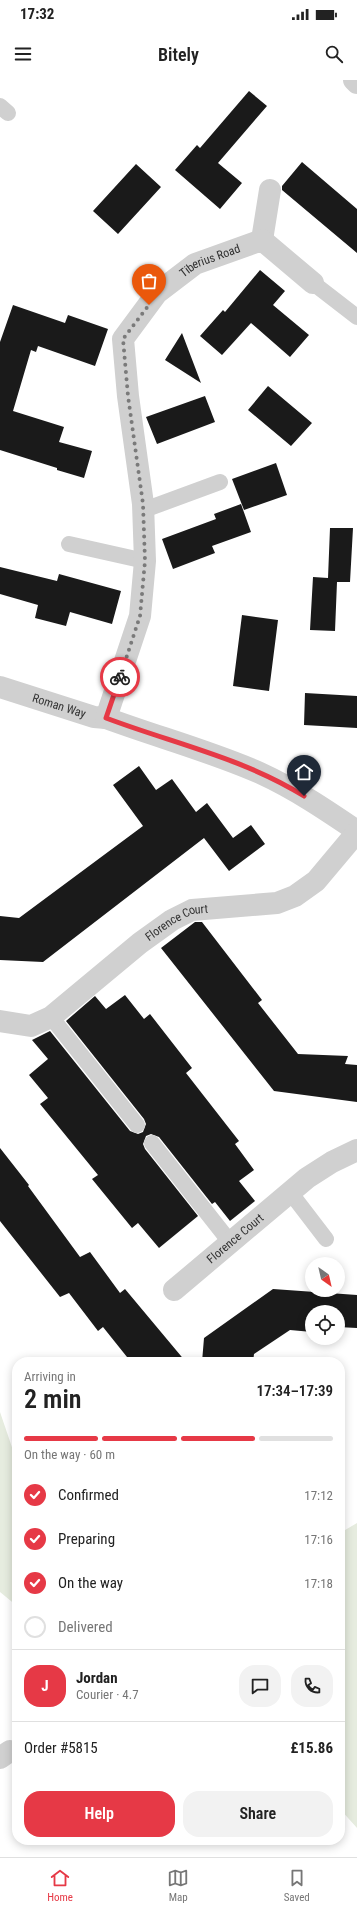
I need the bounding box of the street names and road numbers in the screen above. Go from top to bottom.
street label: Tiberius Road [177,241,242,280]
street label: Roman Way [31,691,88,721]
street label: Florence Court [142,902,209,944]
street label: Florence Court [204,1210,267,1266]

